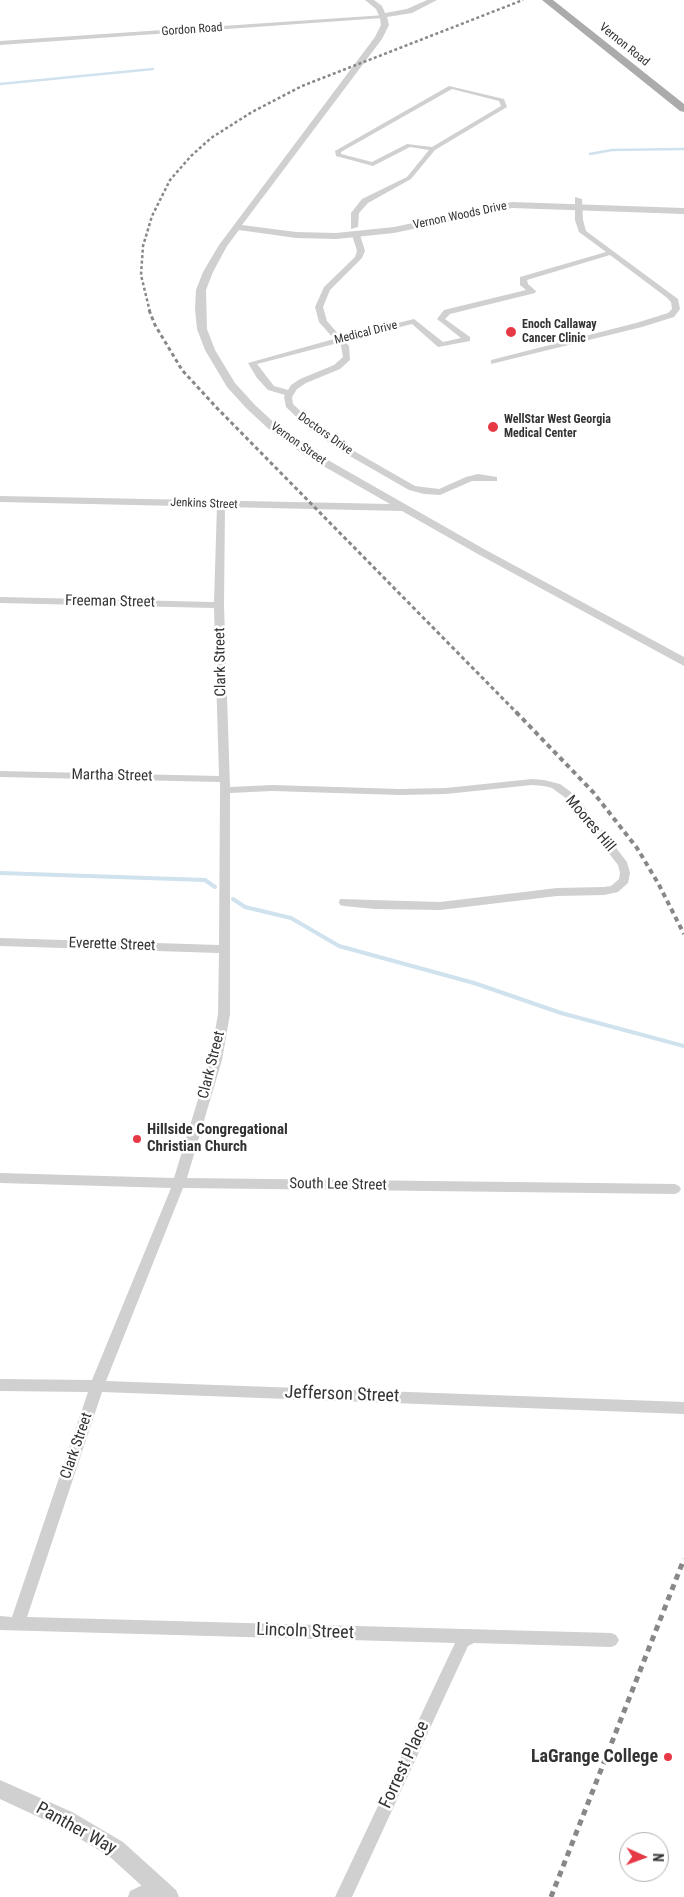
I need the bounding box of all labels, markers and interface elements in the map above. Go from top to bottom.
street label: Vernon Road [596,20,652,70]
street label: Gordon Road [161,21,223,39]
street label: Vernon Woods Drive [412,199,508,233]
street label: Medical Drive [333,318,399,348]
place label: Enoch Callaway Cancer Clinic [522,318,597,346]
marker: Enoch Callaway Cancer Clinic [504,325,518,339]
street label: Doctors Drive [295,410,355,458]
place label: WellStar West Georgia Medical Center [504,413,611,441]
street label: Vernon Street [268,420,328,468]
marker: WellStar West Georgia Medical Center [486,420,500,434]
street label: Jenkins Street [170,496,238,512]
street label: Freeman Street [65,592,155,612]
street label: Clark Street [211,627,231,697]
street label: Martha Street [71,766,153,786]
street label: Moores Hill [561,792,619,856]
street label: Everette Street [68,934,156,956]
street label: Clark Street [195,1029,229,1101]
place label: Hillside Congregational Christian Church [147,1121,288,1156]
marker: Hillside Congregational Christian Church [131,1133,143,1145]
street label: South Lee Street [289,1175,387,1195]
street label: Jefferson Street [284,1382,400,1408]
street label: Clark Street [57,1410,97,1482]
street label: Lincoln Street [256,1619,354,1645]
street label: Forrest Place [375,1718,435,1812]
place label: LaGrange College [531,1746,658,1768]
marker: LaGrange College [662,1751,674,1763]
street label: Panther Way [32,1798,120,1860]
north arrow [619,1832,669,1882]
text: N [650,1853,666,1862]

